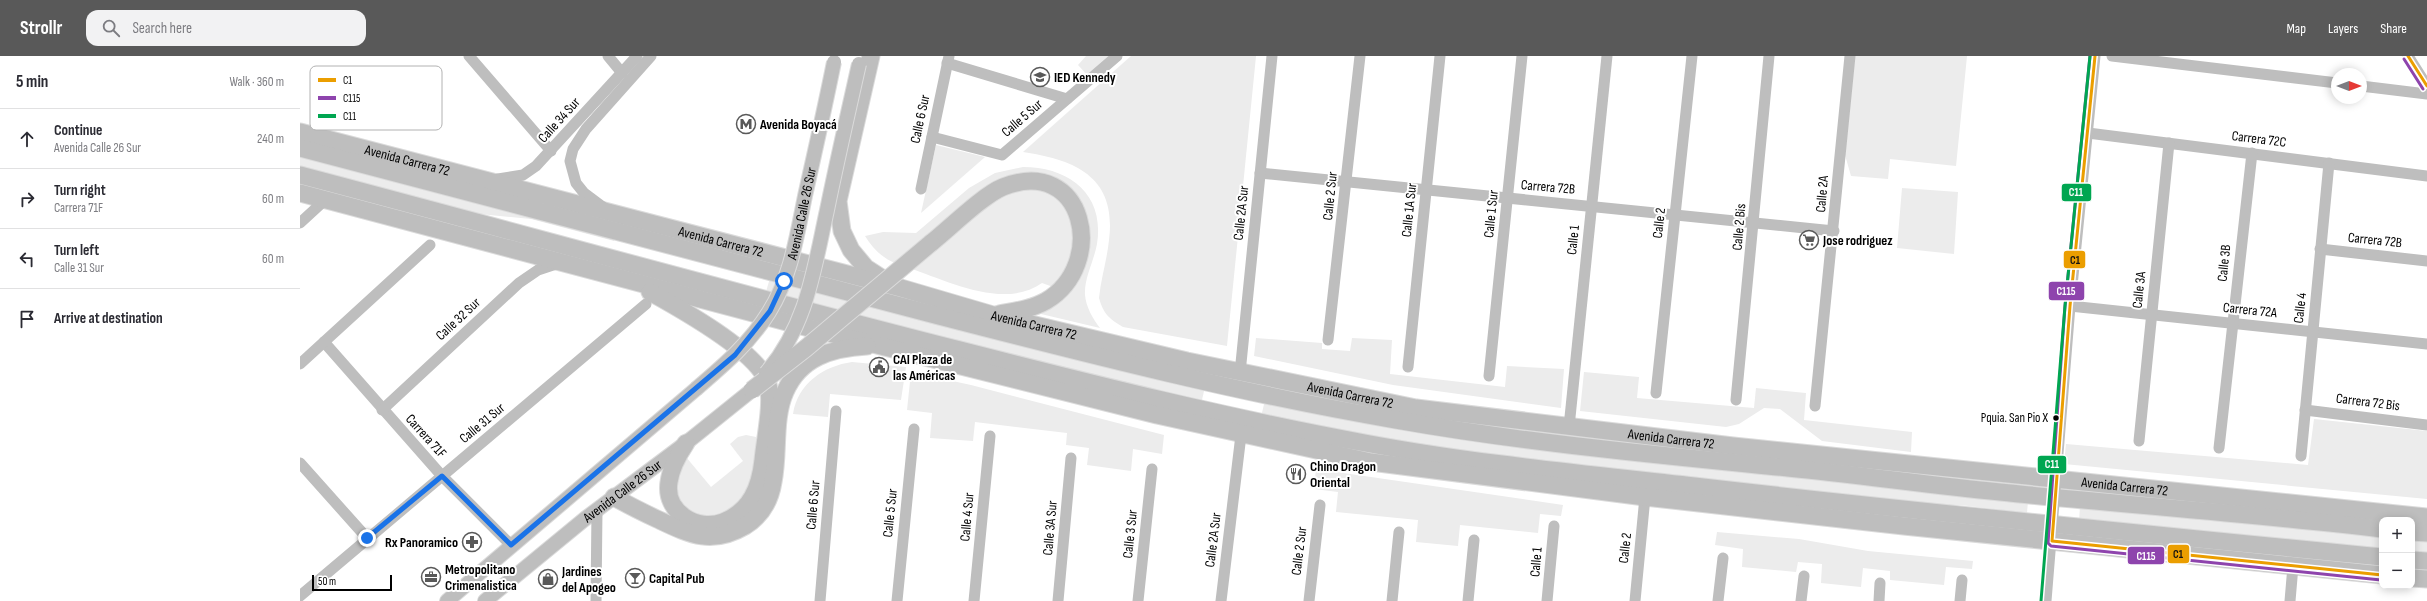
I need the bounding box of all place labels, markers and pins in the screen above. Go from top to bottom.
school or university icon: IED Kennedy [1029,66,1051,88]
place label: IED Kennedy [1054,69,1116,86]
metro station icon: Avenida Boyacá [735,113,757,135]
place label: Avenida Boyacá [759,116,837,133]
supermarket icon: Jose rodriguez [1798,229,1820,251]
place label: Jose rodriguez [1822,232,1893,249]
place label: CAI Plaza de las Américas [893,351,955,384]
public building icon: CAI Plaza de las Américas [868,356,890,378]
place label: Pquia. San Pio X [1981,410,2049,426]
marker: Pquia. San Pio X [2051,413,2061,423]
place label: Chino Dragon Oriental [1310,458,1376,491]
restaurant icon: Chino Dragon Oriental [1285,463,1307,485]
pharmacy icon: Rx Panoramico [461,531,483,553]
place label: Rx Panoramico [385,534,458,551]
place label: Metropolitano Crimenalistica [445,561,517,594]
place label: Jardines del Apogeo [561,563,616,596]
office icon: Metropolitano Crimenalistica [420,566,442,588]
bar icon: Capital Pub [624,567,646,589]
shop icon: Jardines del Apogeo [537,568,559,590]
place label: Capital Pub [649,570,705,587]

